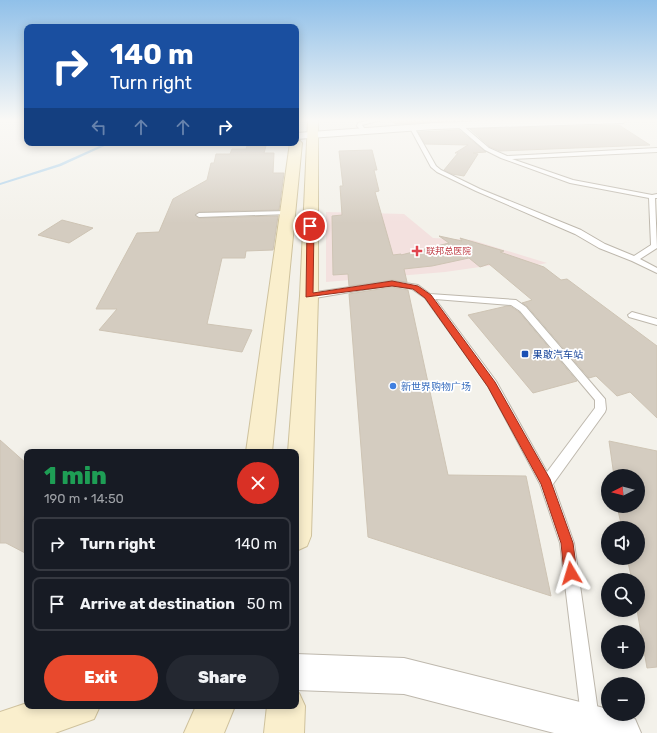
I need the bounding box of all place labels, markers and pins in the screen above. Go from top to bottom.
pin [293,209,327,243]
marker: 联邦总医院 [411,245,423,257]
place label: 联邦总医院 [426,246,471,256]
marker: 果敢汽车站 [520,349,530,359]
place label: 果敢汽车站 [532,349,583,361]
marker: 新世界购物广场 [388,381,398,391]
place label: 新世界购物广场 [401,381,471,393]

